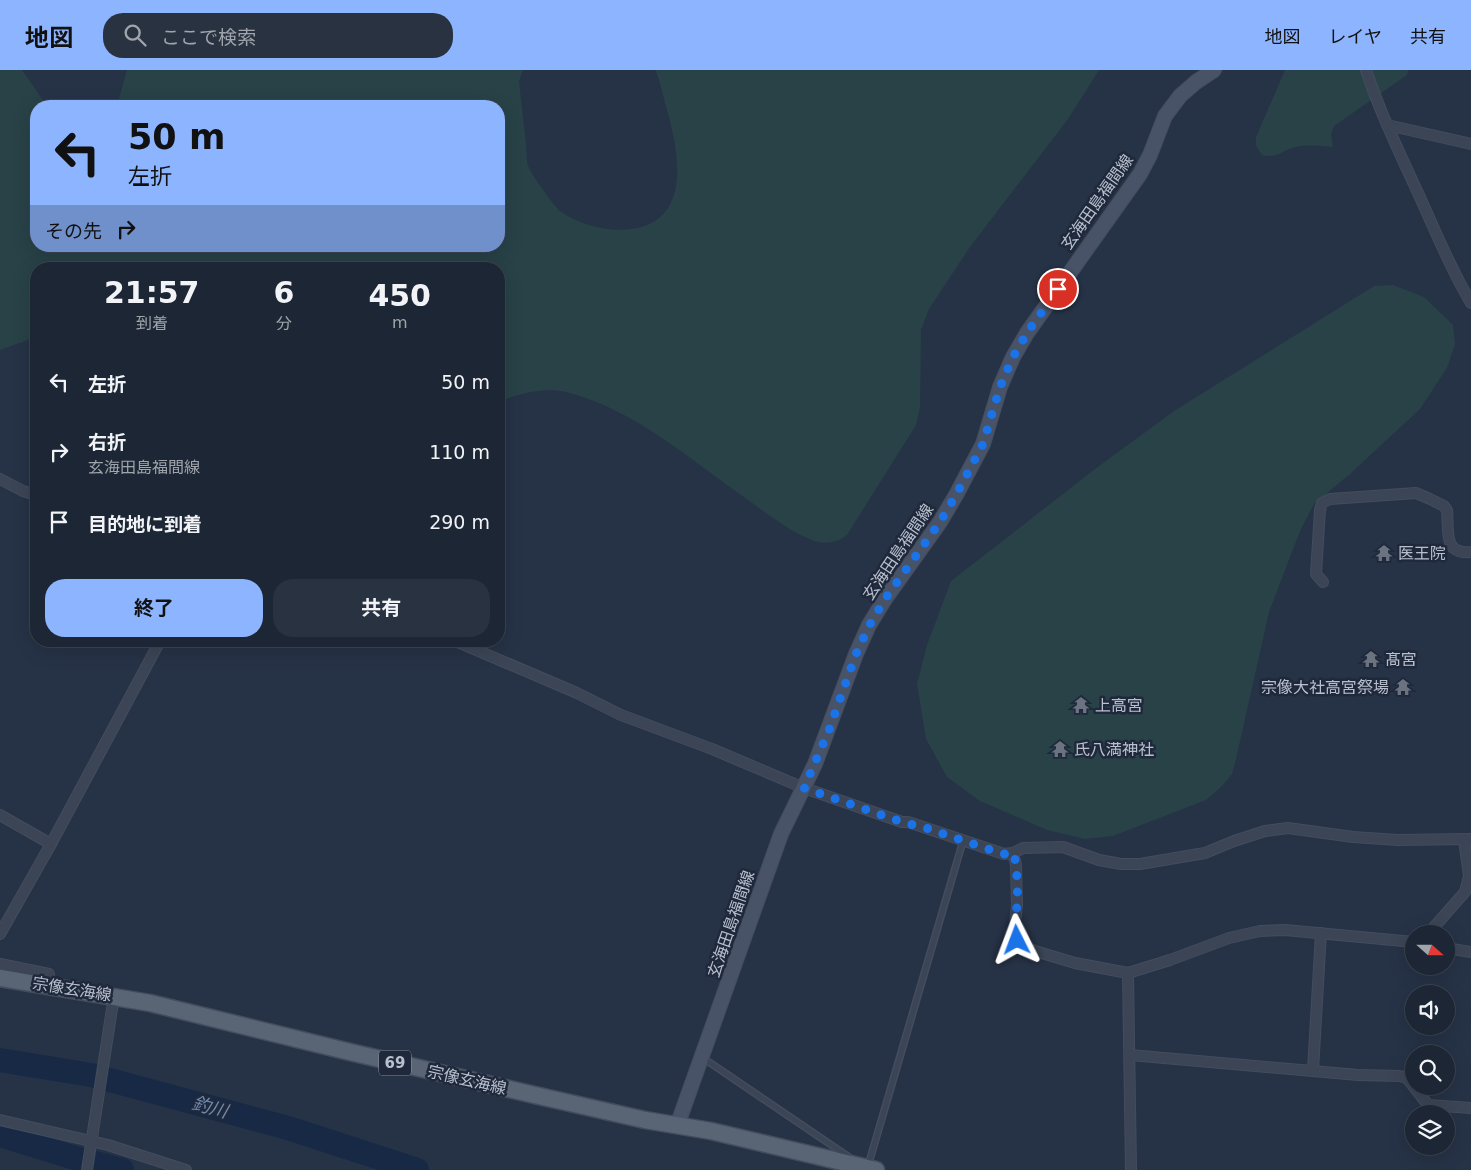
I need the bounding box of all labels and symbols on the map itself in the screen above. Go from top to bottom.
street label: 玄海田島福間線 [1057,151,1137,253]
pin [1037,268,1079,310]
street label: 玄海田島福間線 [859,500,937,604]
temple icon: 医王院 [1374,543,1394,563]
place label: 医王院 [1398,544,1446,563]
temple icon: 髙宮 [1361,649,1381,669]
place label: 髙宮 [1385,650,1417,669]
temple icon: 宗像大社高宮祭場 [1393,677,1413,697]
place label: 宗像大社高宮祭場 [1261,678,1389,697]
temple icon: 上高宮 [1071,695,1091,715]
place label: 上高宮 [1095,696,1143,715]
temple icon: 氏八満神社 [1050,739,1070,759]
place label: 氏八満神社 [1074,740,1154,759]
street label: 玄海田島福間線 [704,868,758,980]
position arrow [990,913,1042,965]
north arrow [1405,925,1455,975]
street label: 宗像玄海線 [31,973,113,1005]
road number: 69 [379,1050,411,1076]
street label: 宗像玄海線 [426,1062,508,1098]
water label: 釣川 [190,1092,232,1122]

